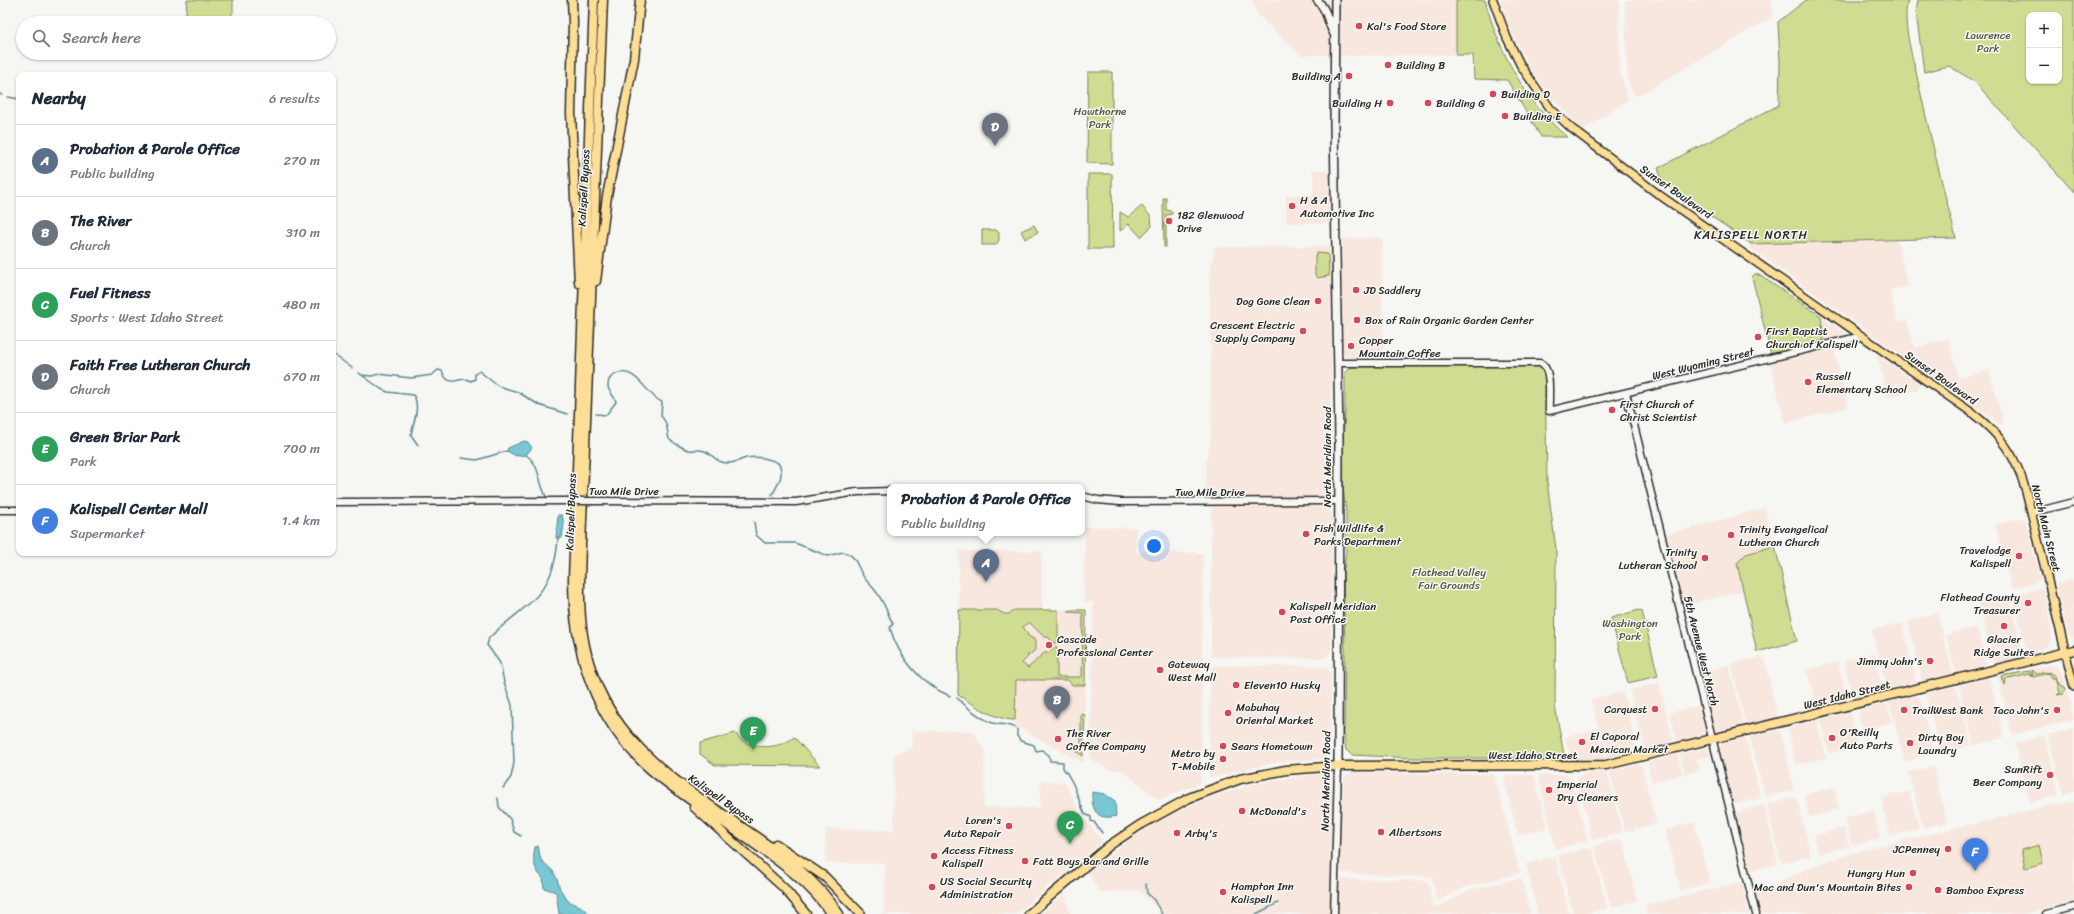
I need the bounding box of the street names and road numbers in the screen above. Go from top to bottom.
street label: Kalispell Bypass [572,148,596,227]
street label: Sunset Boulevard [1636,160,1717,225]
street label: West Wyoming Street [1650,342,1757,386]
street label: Sunset Boulevard [1901,346,1982,411]
street label: North Meridian Road [1318,406,1337,507]
street label: Kalispell Bypass [560,473,582,551]
street label: Two Mile Drive [589,482,659,501]
street label: North Main Street [2026,482,2066,574]
street label: Two Mile Drive [1175,483,1245,502]
street label: 5th Avenue West North [1678,594,1724,708]
street label: West Idaho Street [1802,675,1893,715]
street label: North Meridian Road [1316,729,1336,831]
street label: West Idaho Street [1489,746,1578,765]
street label: Kalispell Bypass [684,769,758,829]

